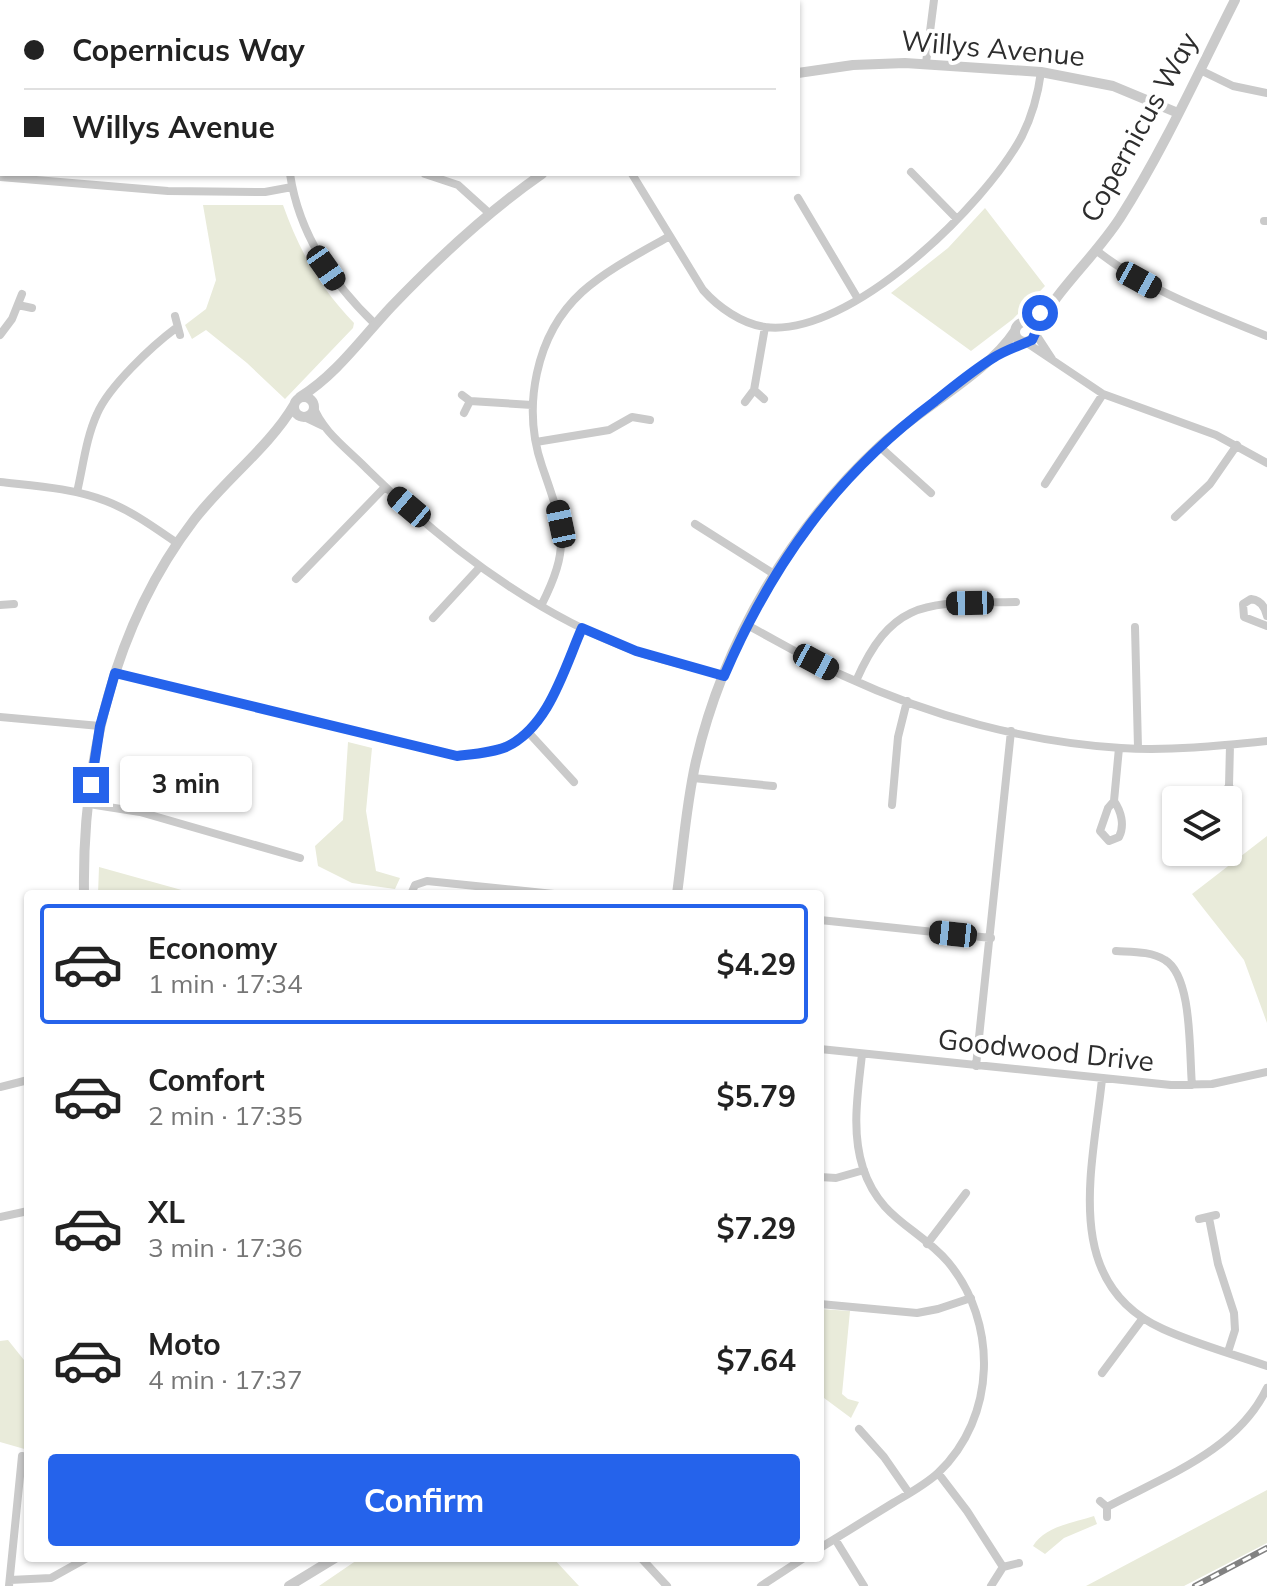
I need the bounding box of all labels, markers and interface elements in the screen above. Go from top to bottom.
street label: Willys Avenue [900,22,1086,73]
street label: Copernicus Way [1072,26,1205,228]
text: Copernicus Way [72,31,305,69]
text: Willys Avenue [72,108,275,146]
car [302,241,350,295]
car [1112,258,1166,302]
route start [1022,295,1058,331]
car [383,482,435,532]
car [544,498,578,550]
car [946,591,994,615]
car [789,640,843,684]
callout: 3 min [119,757,251,813]
route end [73,767,109,803]
text: 3 min [152,767,220,800]
map controls [1162,786,1242,866]
button: layers [1162,786,1242,866]
car [928,920,978,948]
icon: car [52,928,124,1000]
text: Economy [148,929,277,967]
text: $4.29 [717,945,796,983]
text: 1 min · 17:34 [148,967,303,1000]
street label: Goodwood Drive [936,1021,1156,1078]
icon: car [52,1060,124,1132]
text: Comfort [148,1061,265,1099]
text: $5.79 [717,1077,796,1115]
text: 2 min · 17:35 [148,1099,303,1132]
icon: car [52,1192,124,1264]
text: XL [148,1193,185,1231]
text: $7.29 [717,1209,796,1247]
text: 3 min · 17:36 [148,1231,303,1264]
icon: car [52,1324,124,1396]
text: Moto [148,1325,221,1363]
text: $7.64 [717,1341,796,1379]
text: 4 min · 17:37 [148,1363,303,1396]
button: Confirm [48,1454,800,1546]

